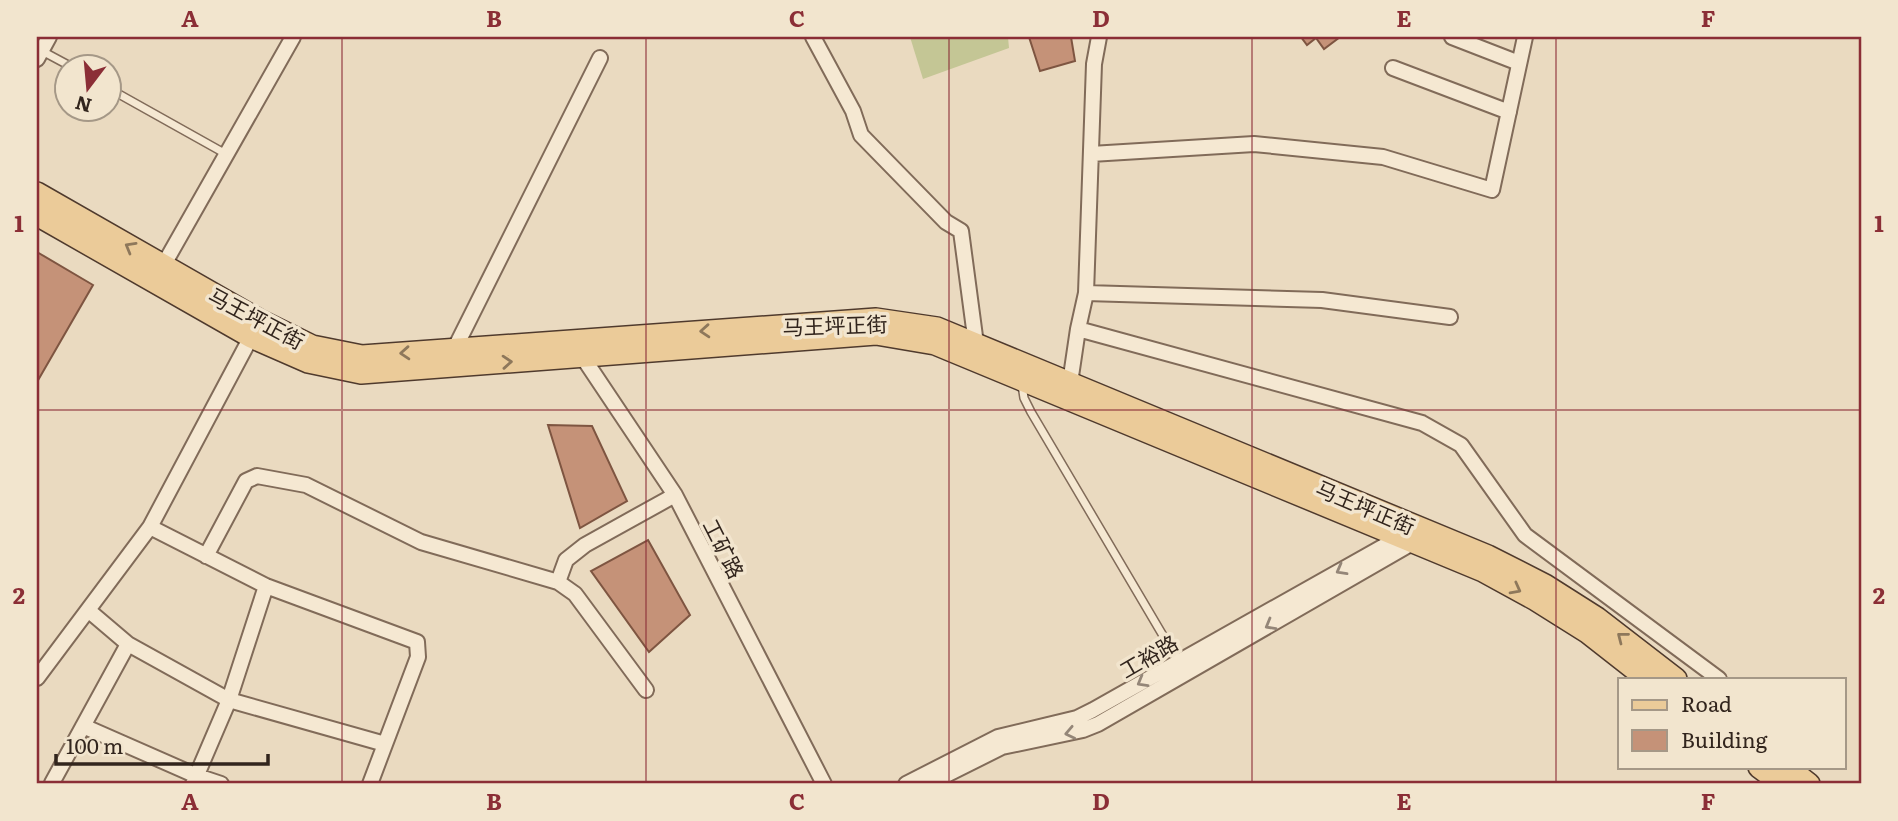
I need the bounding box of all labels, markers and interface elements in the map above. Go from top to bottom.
text: A [181,0,199,34]
text: B [486,0,502,34]
text: C [789,0,805,34]
text: D [1092,0,1110,34]
text: E [1396,0,1412,34]
text: F [1701,0,1716,34]
north arrow [52,52,122,122]
text: N [71,90,95,121]
text: 1 [14,205,24,239]
text: 1 [1874,205,1884,239]
one-way arrow [125,242,137,255]
street label: 马王坪正街 [203,279,311,355]
street label: 马王坪正街 [782,307,888,341]
one-way arrow [699,323,710,338]
one-way arrow [399,346,410,361]
one-way arrow [501,355,512,370]
street label: 马王坪正街 [1312,471,1420,541]
street label: 工矿路 [697,513,753,583]
one-way arrow [1335,562,1348,575]
text: 2 [13,577,25,611]
text: 2 [1873,577,1885,611]
one-way arrow [1508,581,1521,594]
one-way arrow [1264,617,1277,630]
street label: 工裕路 [1113,626,1183,684]
one-way arrow [1618,633,1630,646]
one-way arrow [1137,674,1150,687]
legend [1618,678,1846,768]
text: Road [1681,687,1732,718]
scale bar [56,723,268,767]
text: Building [1681,723,1768,754]
one-way arrow [1064,724,1076,739]
text: 100 m [66,729,123,760]
text: A [181,783,199,817]
text: B [486,783,502,817]
text: C [789,783,805,817]
text: D [1092,783,1110,817]
text: E [1396,783,1412,817]
text: F [1701,783,1716,817]

